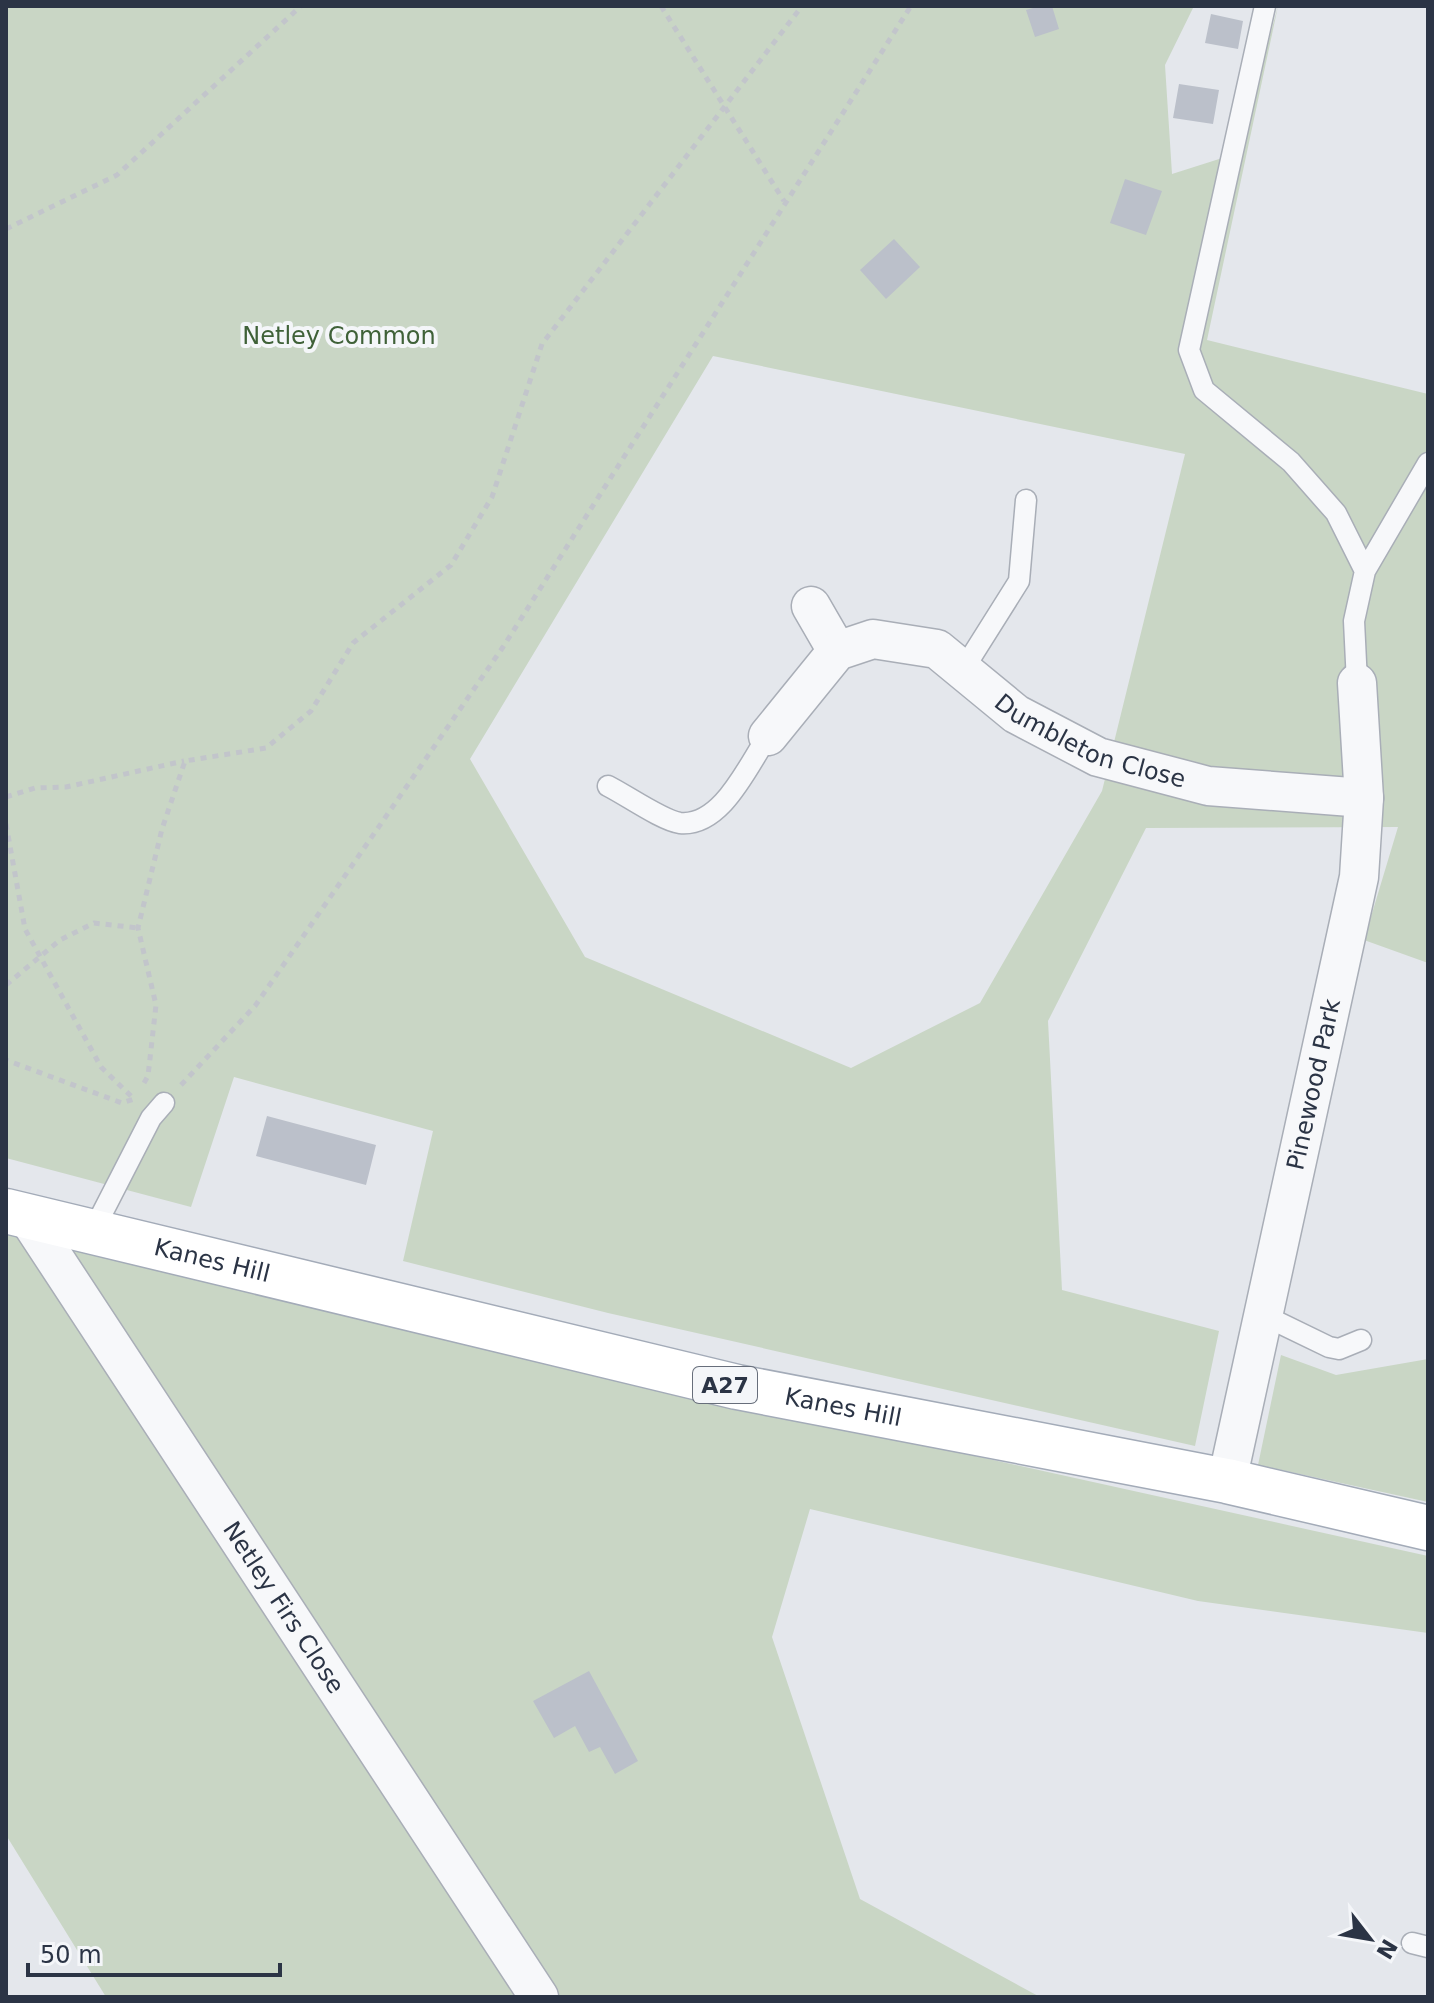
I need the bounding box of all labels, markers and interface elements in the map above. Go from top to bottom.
park label: Netley Common [242,322,436,350]
street label: Dumbleton Close [989,688,1189,793]
street label: Pinewood Park [1281,996,1346,1173]
street label: Kanes Hill [151,1233,273,1288]
road number: A27 [693,1367,757,1403]
street label: Kanes Hill [782,1382,904,1432]
street label: Netley Firs Close [217,1517,350,1699]
north arrow [1330,1899,1410,1979]
scale bar [28,1927,280,1977]
text: N [1371,1935,1402,1963]
text: 50 m [40,1941,102,1969]

